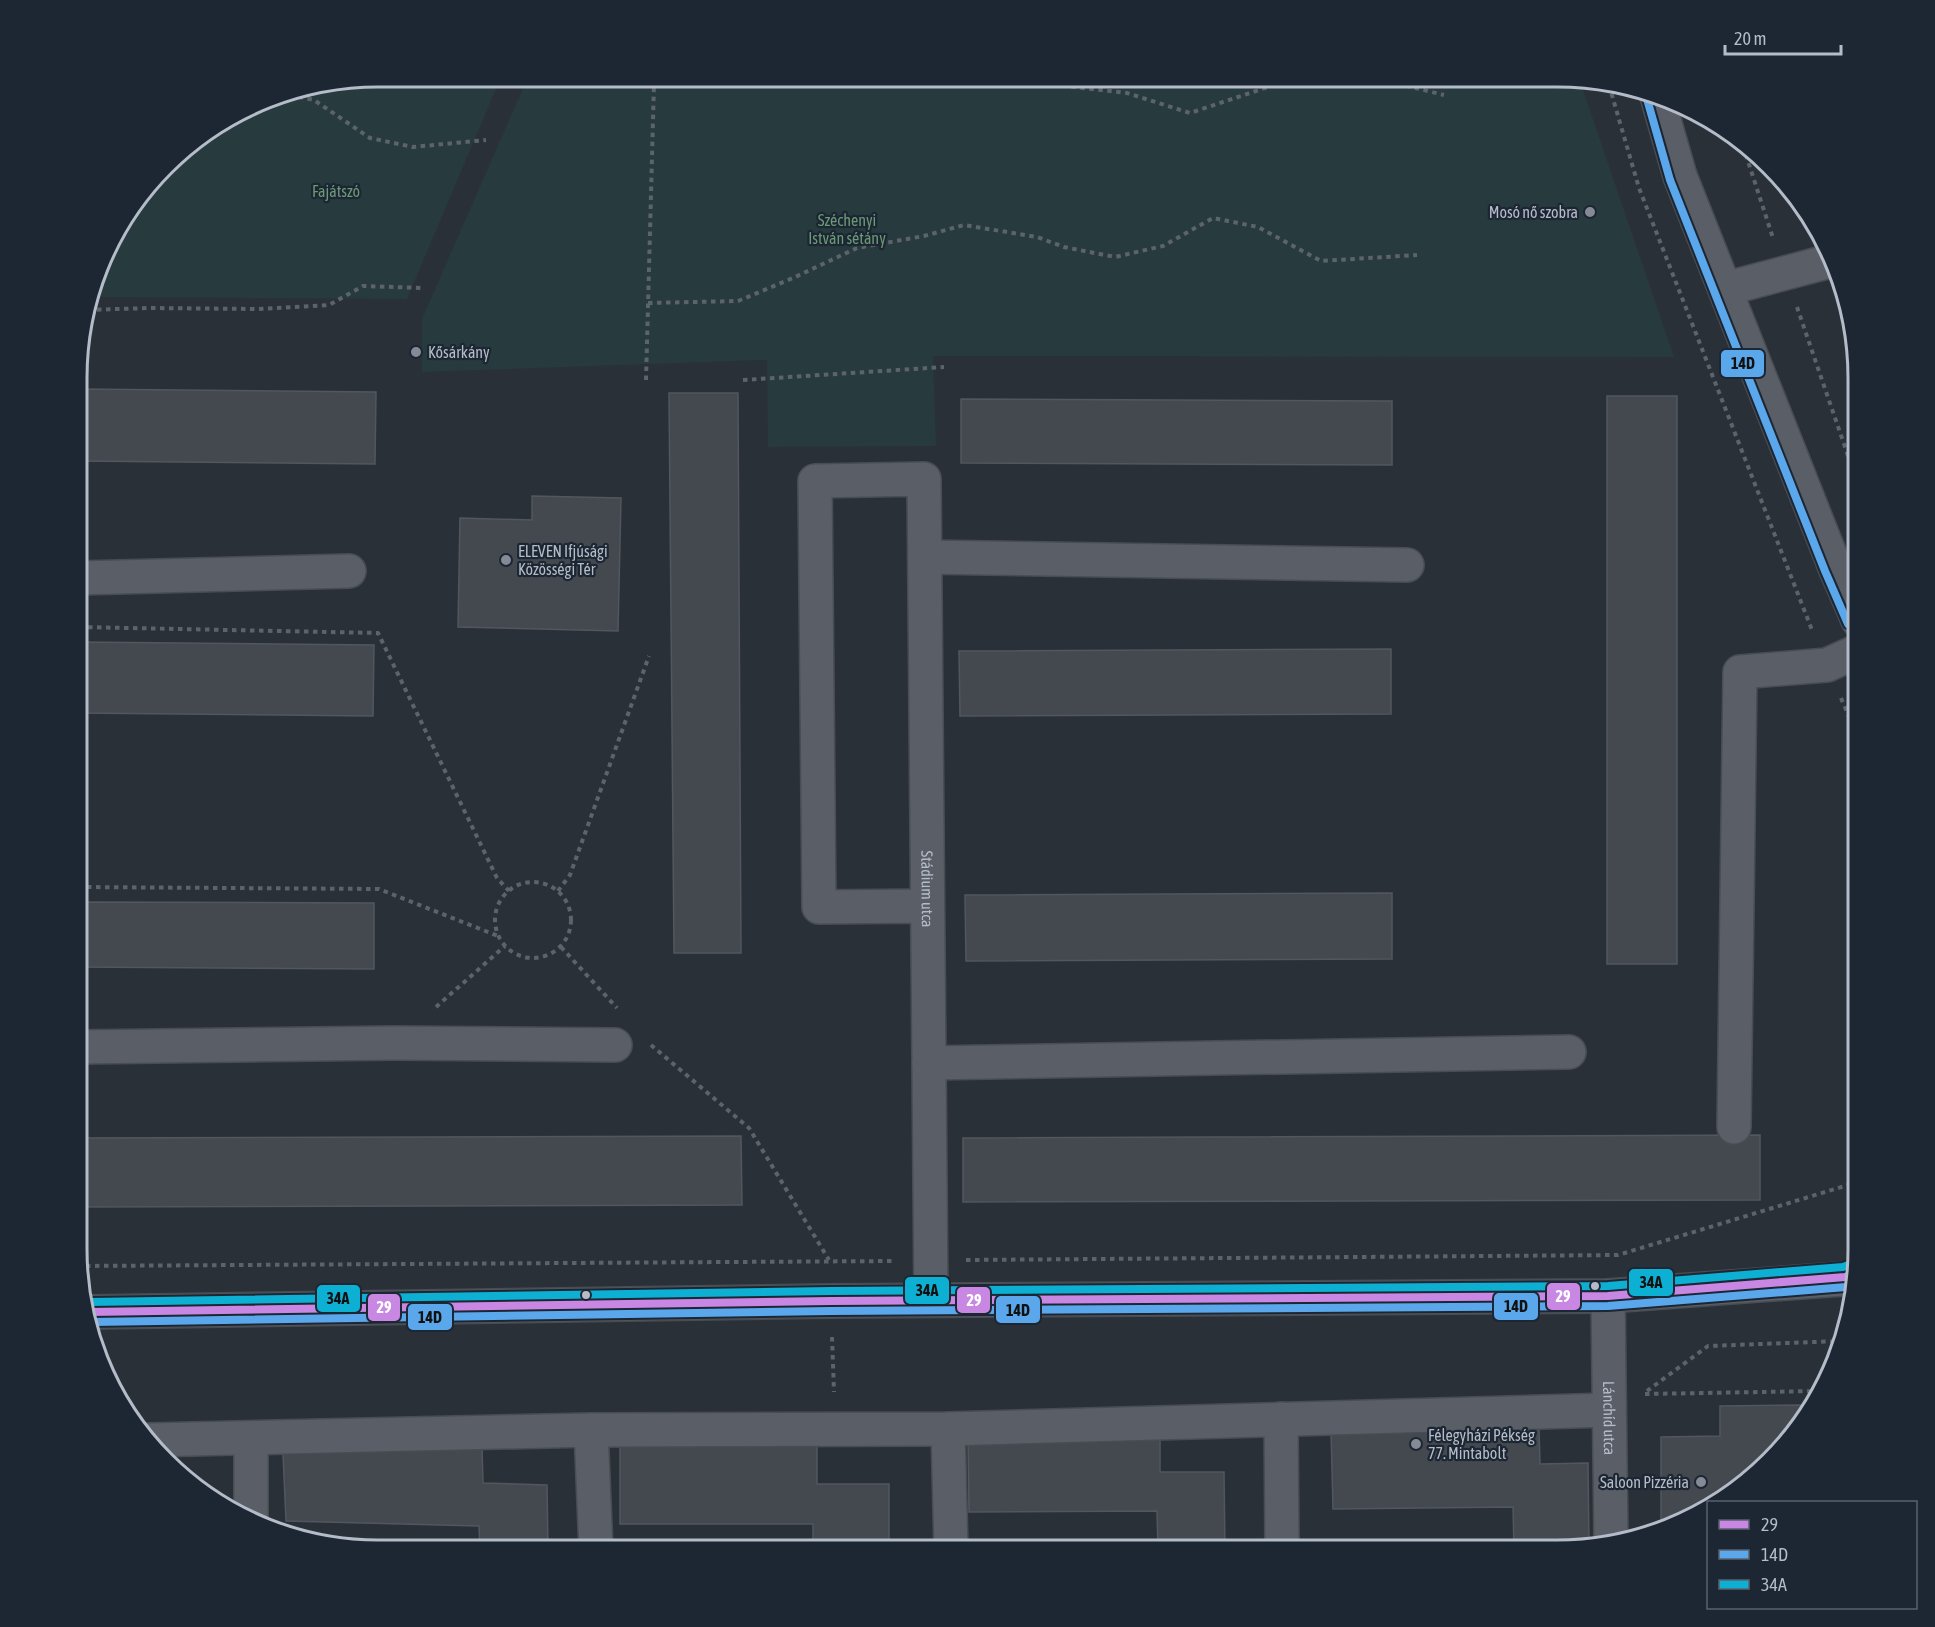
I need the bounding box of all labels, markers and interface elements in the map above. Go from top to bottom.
scale bar [1725,18,1840,56]
text: 20 m [1734,28,1766,49]
park label: Fajátszó [312,182,360,201]
place label: Mosó nő szobra [1489,203,1578,221]
marker: Mosó nő szobra [1583,205,1597,219]
park label: Széchenyi István sétány [808,211,886,248]
place label: Kősárkány [428,343,490,362]
marker: Kősárkány [409,345,423,359]
line badge: 14D [1720,349,1765,378]
text: 14D [1731,354,1755,372]
place label: ELEVEN Ifjúsági Közösségi Tér [518,542,608,579]
marker: ELEVEN Ifjúsági Közösségi Tér [499,553,513,567]
street label: Stádium utca [918,850,937,928]
line badge: 34A [1628,1268,1674,1297]
text: 34A [1640,1273,1663,1291]
line badge: 34A [904,1276,950,1305]
unlabelled marker [1589,1280,1601,1292]
text: 34A [916,1281,939,1299]
line badge: 29 [1546,1282,1581,1311]
line badge: 34A [316,1284,361,1313]
line badge: 29 [956,1286,991,1314]
text: 29 [1555,1287,1571,1305]
text: 34A [327,1289,350,1307]
unlabelled marker [580,1289,592,1301]
text: 29 [966,1291,982,1309]
line badge: 14D [1493,1292,1539,1321]
line badge: 29 [367,1293,401,1322]
line badge: 14D [995,1295,1041,1324]
text: 14D [1504,1297,1528,1315]
text: 29 [376,1298,392,1316]
text: 14D [1006,1301,1030,1319]
line badge: 14D [407,1303,453,1331]
text: 14D [418,1308,442,1326]
street label: Lánchíd utca [1600,1381,1619,1455]
place label: Félegyházi Pékség 77. Mintabolt [1428,1426,1535,1462]
marker: Félegyházi Pékség 77. Mintabolt [1409,1437,1423,1451]
place label: Saloon Pizzéria [1600,1473,1689,1491]
marker: Saloon Pizzéria [1694,1475,1708,1489]
legend [1707,1501,1917,1609]
text: 29 [1761,1514,1778,1535]
text: 14D [1761,1544,1788,1565]
text: 34A [1761,1574,1787,1595]

